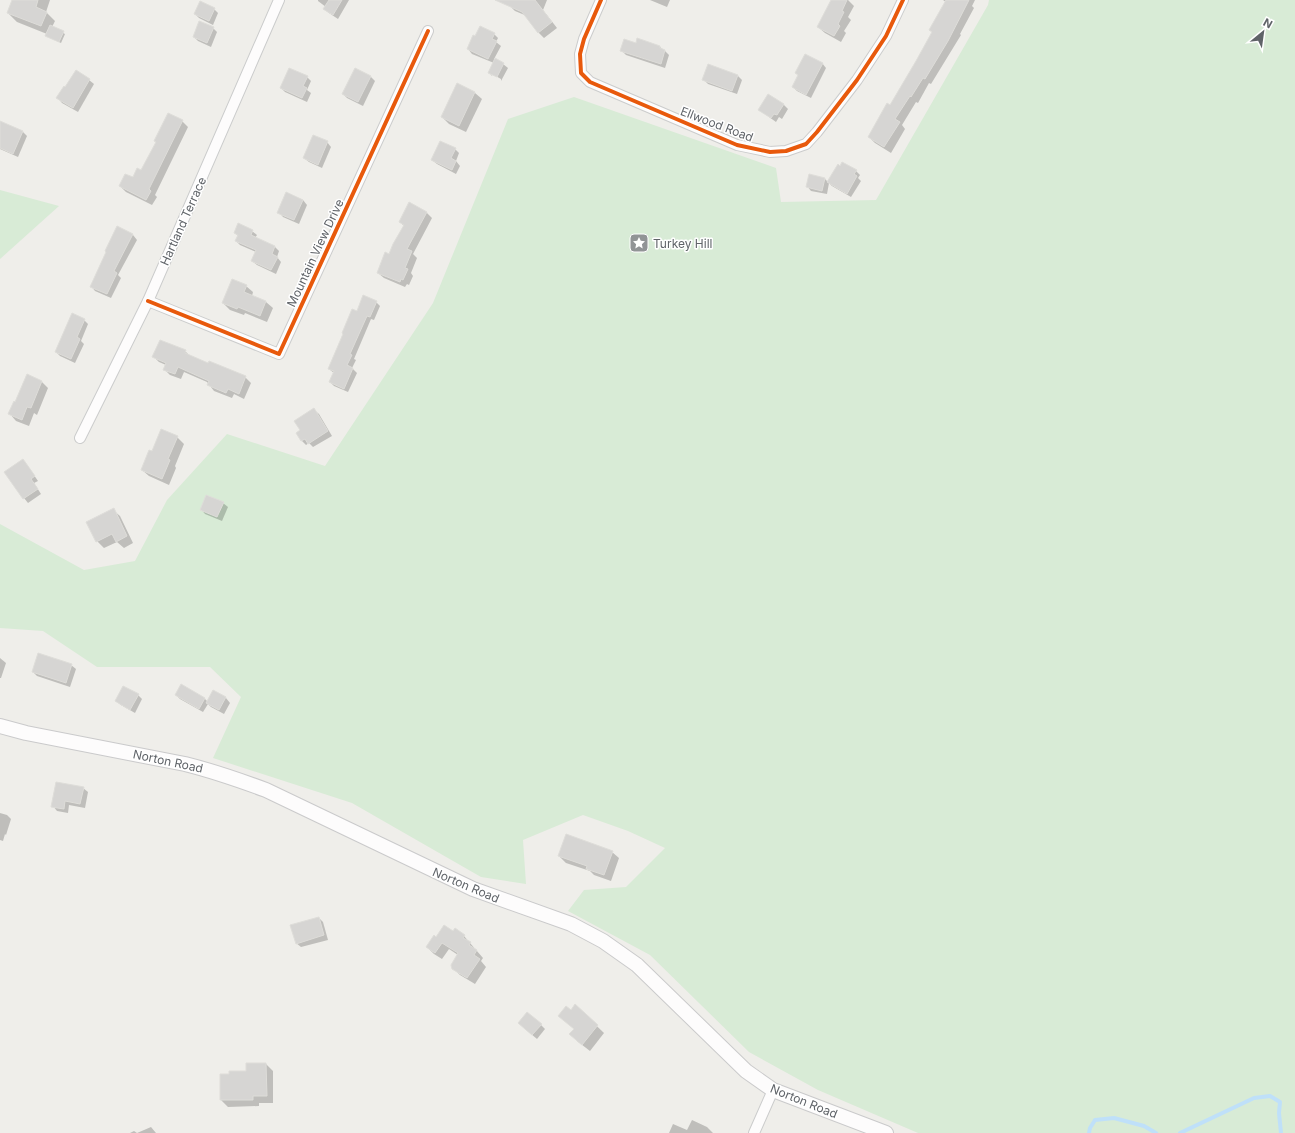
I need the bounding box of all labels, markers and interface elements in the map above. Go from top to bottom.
north arrow [1243,12,1283,52]
text: N [1261,15,1275,31]
street label: Ellwood Road [679,103,755,145]
street label: Hartland Terrace [157,174,209,268]
street label: Mountain View Drive [283,197,347,309]
place icon: Turkey Hill [628,232,650,254]
place label: Turkey Hill [653,236,713,251]
street label: Norton Road [132,746,204,776]
street label: Norton Road [430,864,502,906]
street label: Norton Road [768,1081,840,1121]

